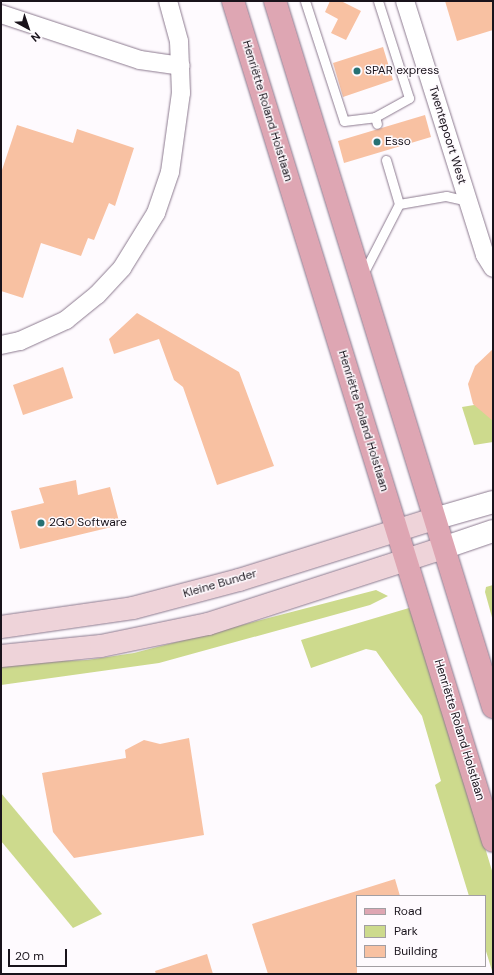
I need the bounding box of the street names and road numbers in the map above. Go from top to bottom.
street label: Henriëtte Roland Holstlaan [239,39,295,183]
street label: Twentepoort West [425,84,469,186]
street label: Henriëtte Roland Holstlaan [335,349,391,493]
street label: Kleine Bunder [181,567,259,601]
street label: Henriëtte Roland Holstlaan [431,658,487,802]

